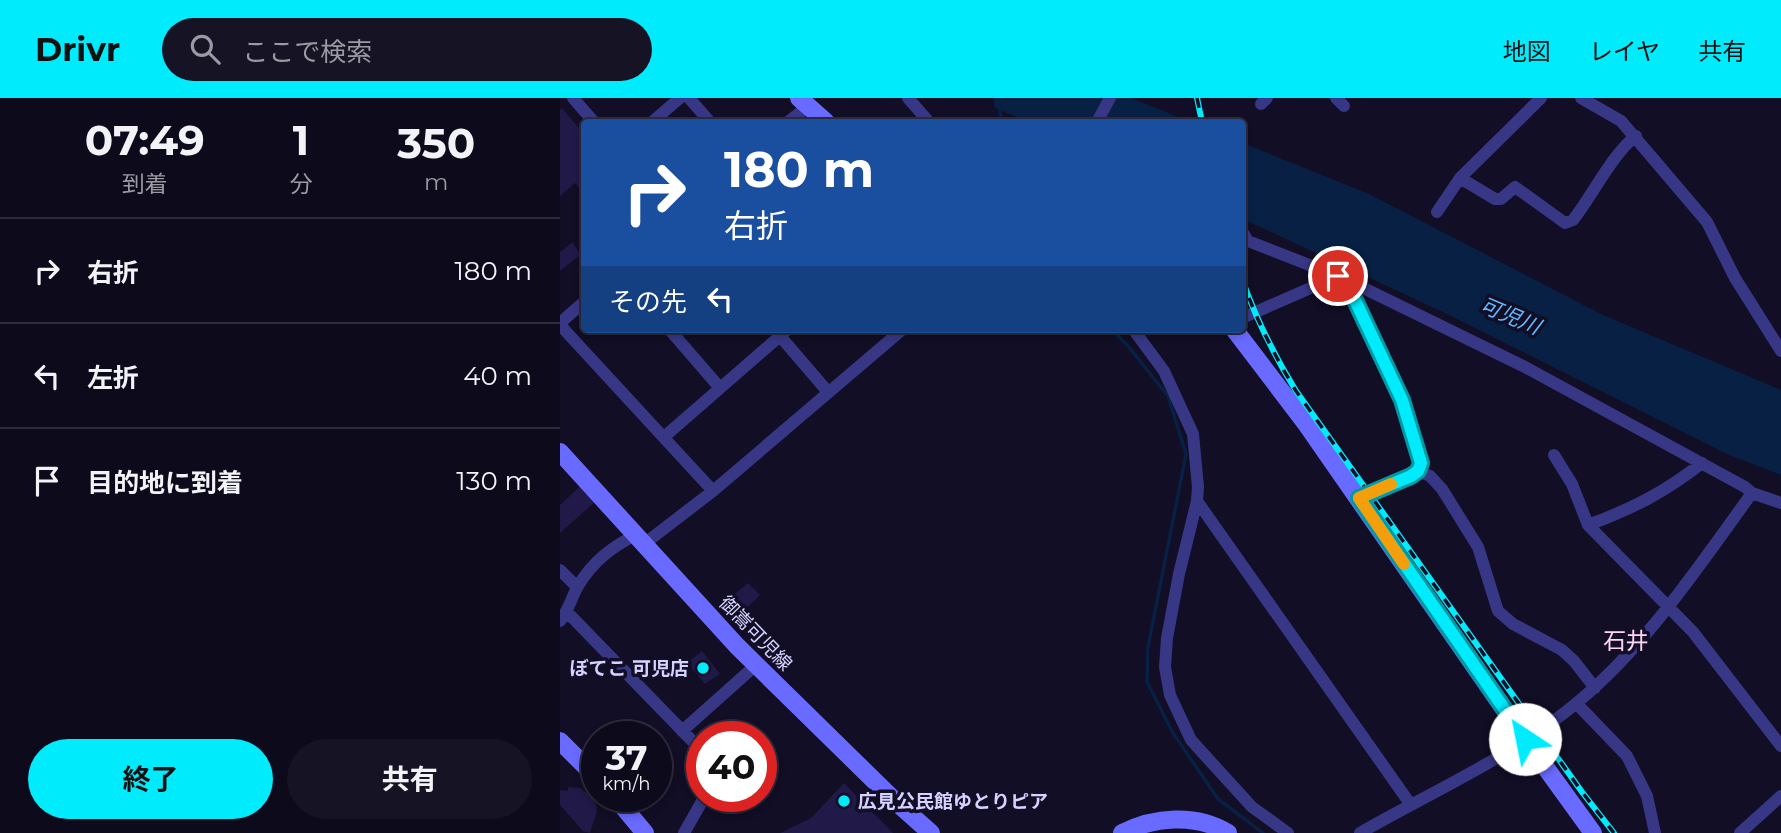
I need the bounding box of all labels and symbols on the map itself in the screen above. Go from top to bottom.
pin [1308,246,1368,306]
water label: 可児川 [1476,292,1546,340]
street label: 御嵩可児線 [714,591,797,676]
district label: 石井 [1603,627,1649,655]
place label: ぼてこ 可児店 [570,657,689,680]
marker: ぼてこ 可児店 [695,660,711,676]
position arrow [1488,702,1562,776]
speed limit sign: 40 [686,721,777,812]
place label: 広見公民館ゆとりピア [858,790,1048,813]
marker: 広見公民館ゆとりピア [836,793,852,809]

